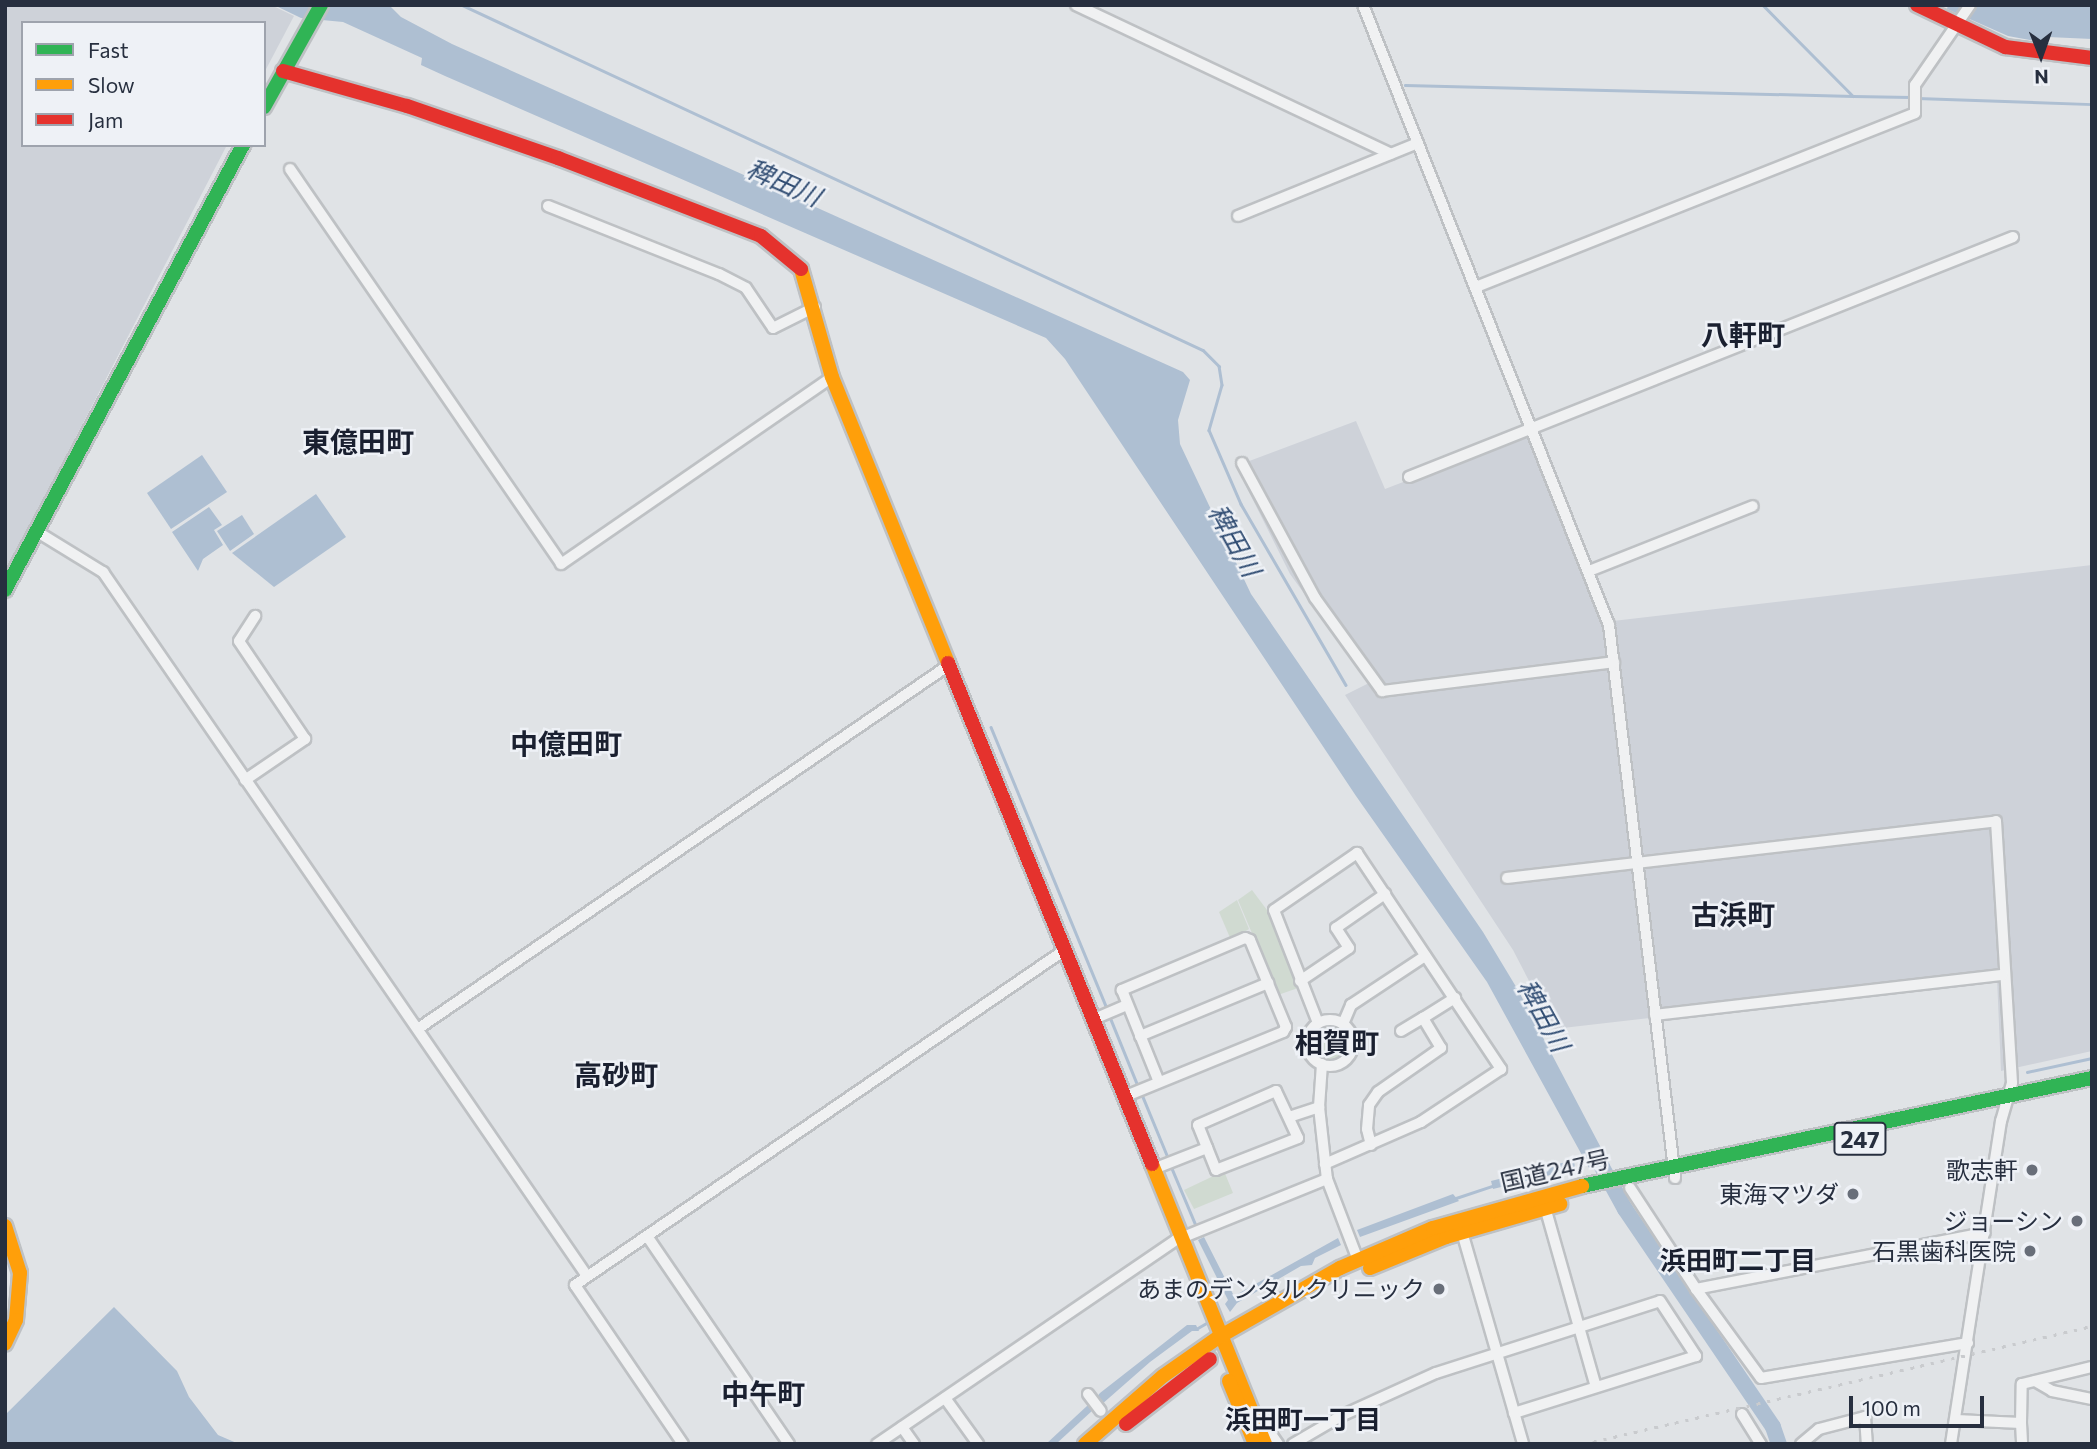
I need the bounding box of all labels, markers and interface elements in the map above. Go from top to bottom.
legend [21,21,266,147]
north arrow [2006,21,2076,91]
text: Fast [88,37,129,62]
text: N [2034,66,2049,89]
text: Slow [88,72,135,97]
text: Jam [88,107,123,132]
water label: 稗田川 [742,152,826,212]
district label: 八軒町 [1701,317,1785,351]
district label: 東億田町 [302,424,414,458]
water label: 稗田川 [1202,498,1268,582]
district label: 中億田町 [510,726,622,760]
district label: 古浜町 [1691,897,1775,931]
water label: 稗田川 [1511,973,1577,1057]
district label: 相賀町 [1295,1025,1379,1059]
district label: 高砂町 [574,1057,658,1091]
road number: 247 [1832,1120,1888,1158]
street label: 国道247号 [1497,1143,1613,1197]
place label: 歌志軒 [1946,1156,2018,1184]
marker: 歌志軒 [2024,1162,2040,1178]
place label: 東海マツダ [1719,1180,1839,1208]
marker: 東海マツダ [1845,1186,1861,1202]
place label: ジョーシン [1943,1207,2063,1235]
marker: ジョーシン [2069,1213,2085,1229]
place label: 石黒歯科医院 [1872,1237,2016,1265]
marker: 石黒歯科医院 [2022,1243,2038,1259]
district label: 浜田町二丁目 [1660,1244,1816,1276]
place label: あまのデンタルクリニック [1137,1275,1425,1303]
marker: あまのデンタルクリニック [1431,1281,1447,1297]
district label: 中午町 [721,1376,805,1410]
scale bar [1852,1382,1987,1426]
text: 100 m [1862,1395,1921,1420]
district label: 浜田町一丁目 [1225,1403,1381,1435]

